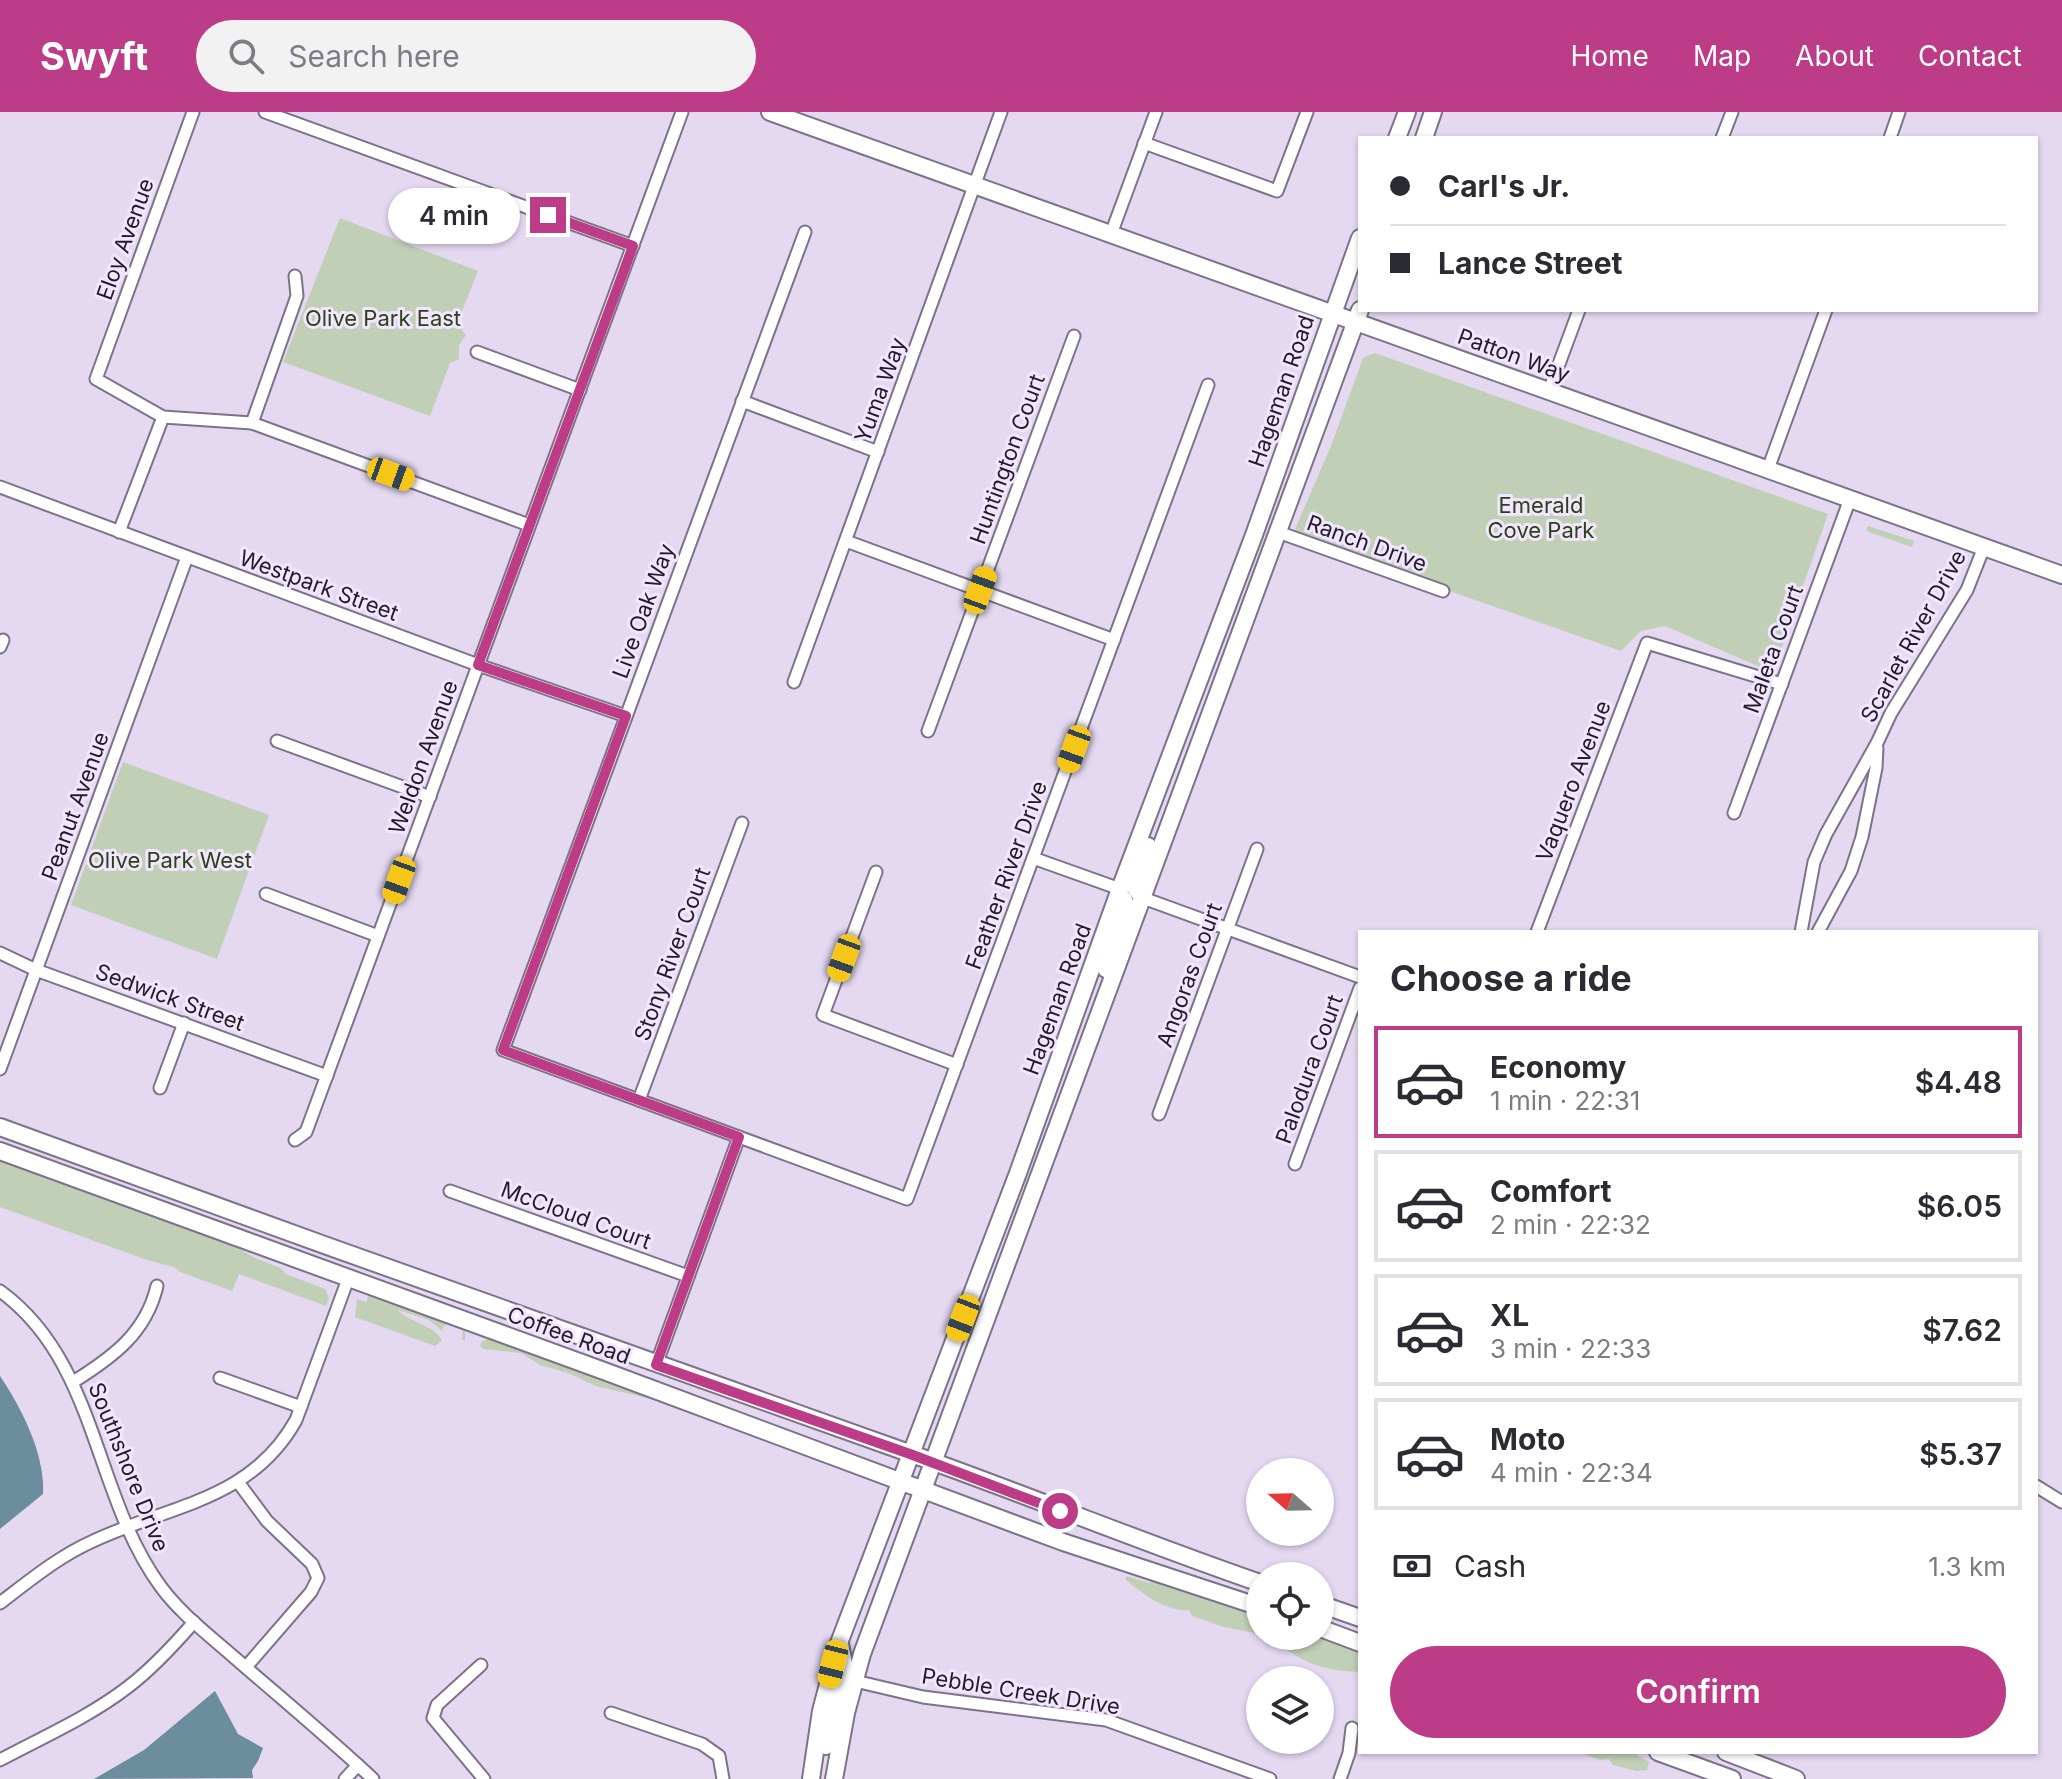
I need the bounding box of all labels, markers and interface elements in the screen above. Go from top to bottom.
search box [196,20,756,92]
text: Swyft [40,33,148,79]
icon: search [224,34,268,78]
text: Search here [288,38,460,74]
text: Home [1570,39,1649,73]
text: Map [1693,39,1751,73]
text: About [1795,39,1874,73]
text: Contact [1918,39,2022,73]
text: Carl's Jr. [1438,168,1570,204]
street label: Eloy Avenue [91,175,159,303]
callout: 4 min [388,187,520,243]
route end [530,197,566,233]
text: 4 min [419,200,489,231]
text: Lance Street [1438,245,1623,281]
park label: Olive Park East [305,305,461,331]
street label: Hageman Road [1243,312,1319,470]
street label: Patton Way [1454,323,1574,387]
street label: Yuma Way [849,334,911,446]
street label: Huntington Court [964,371,1050,547]
car [364,455,418,493]
park label: Emerald Cove Park [1488,492,1594,543]
street label: Ranch Drive [1303,509,1431,577]
street label: Live Oak Way [607,540,679,682]
street label: Westpark Street [236,544,402,626]
street label: Scarlet River Drive [1855,545,1971,727]
car [961,563,999,617]
street label: Maleta Court [1738,581,1808,717]
street label: Weldon Avenue [383,677,463,837]
street label: Vaquero Avenue [1530,697,1616,865]
car [1055,722,1093,776]
street label: Peanut Avenue [36,728,114,884]
street label: Feather River Drive [960,777,1052,973]
park label: Olive Park West [88,847,252,873]
car [380,853,418,907]
street label: Stony River Court [629,864,715,1044]
street label: Angoras Court [1151,899,1227,1051]
street label: Hageman Road [1018,920,1096,1078]
car [825,931,863,985]
text: Choose a ride [1390,956,1632,1000]
street label: Sedwick Street [92,958,248,1036]
street label: Palodura Court [1270,991,1348,1147]
icon: car [1394,1046,1466,1118]
text: Economy [1490,1049,1626,1085]
text: $4.48 [1915,1064,2002,1100]
text: 1 min · 22:31 [1490,1085,1640,1116]
icon: car [1394,1170,1466,1242]
text: Comfort [1490,1173,1611,1209]
street label: McCloud Court [497,1176,655,1254]
text: $6.05 [1917,1188,2002,1224]
text: 2 min · 22:32 [1490,1209,1651,1240]
car [943,1291,983,1345]
icon: car [1394,1294,1466,1366]
text: XL [1490,1297,1529,1333]
street label: Coffee Road [504,1301,634,1369]
text: $7.62 [1922,1312,2002,1348]
text: 3 min · 22:33 [1490,1333,1651,1364]
street label: Southshore Drive [83,1379,175,1555]
icon: car [1394,1418,1466,1490]
text: Moto [1490,1421,1565,1457]
text: $5.37 [1919,1436,2002,1472]
text: 4 min · 22:34 [1490,1457,1653,1488]
north arrow [1246,1458,1334,1546]
map controls [1246,1458,1334,1754]
route start [1042,1493,1078,1529]
icon: cash [1390,1544,1434,1588]
text: Cash [1454,1548,1526,1584]
text: 1.3 km [1928,1551,2006,1582]
button: locate [1246,1562,1334,1650]
car [816,1638,850,1690]
button: Confirm [1390,1646,2006,1738]
street label: Pebble Creek Drive [920,1662,1122,1720]
button: layers [1246,1666,1334,1754]

